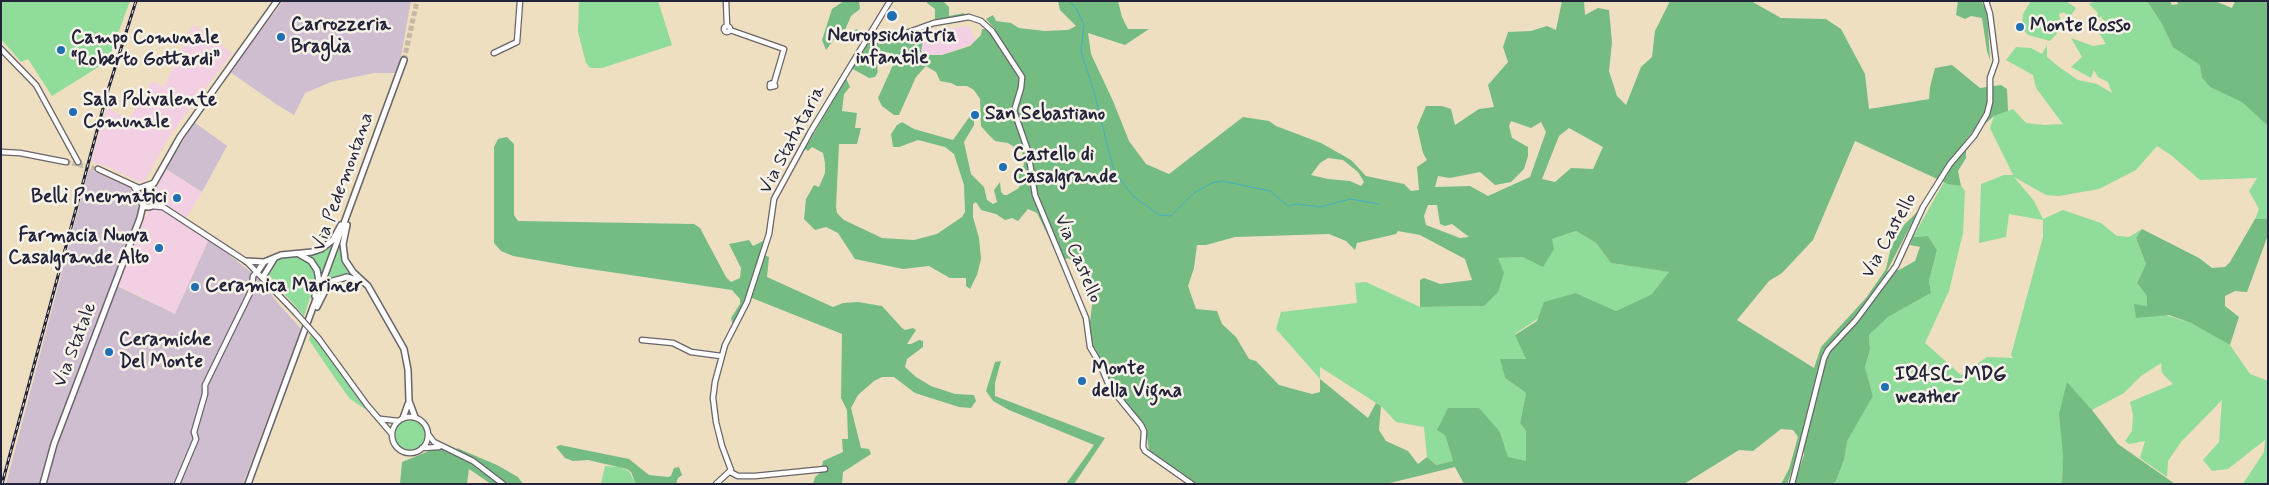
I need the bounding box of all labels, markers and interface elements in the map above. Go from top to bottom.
marker: Neuropsichiatria infantile [885,9,899,23]
place label: Carrozzeria Braglia [291,15,391,59]
place label: Monte Rosso [2030,16,2131,38]
marker: Monte Rosso [2014,21,2026,33]
place label: Neuropsichiatria infantile [827,26,957,70]
place label: Campo Comunale “Roberto Gottardi” [71,28,220,72]
marker: Carrozzeria Braglia [275,31,287,43]
marker: Campo Comunale “Roberto Gottardi” [55,44,67,56]
street label: Via Statutaria [755,82,831,198]
place label: Sala Polivalente Comunale [83,90,217,134]
place label: San Sebastiano [985,104,1105,126]
marker: Sala Polivalente Comunale [67,106,79,118]
marker: San Sebastiano [969,109,981,121]
street label: Via Pedemontana [308,110,380,254]
place label: Castello di Casalgrande [1013,145,1118,189]
marker: Castello di Casalgrande [997,161,1009,173]
place label: Belli Pneumatici [31,187,167,209]
street label: Via Castello [1857,189,1923,283]
marker: Belli Pneumatici [171,192,183,204]
street label: Via Castello [1048,211,1106,307]
place label: Farmacia Nuova Casalgrande Alto [8,226,149,270]
marker: Farmacia Nuova Casalgrande Alto [153,242,165,254]
place label: Ceramica Mariner [205,276,363,298]
marker: Ceramica Mariner [189,281,201,293]
street label: Via Statale [49,299,103,391]
place label: Ceramiche Del Monte [119,330,211,374]
marker: Ceramiche Del Monte [103,346,115,358]
place label: Monte della Vigna [1092,359,1182,403]
place label: IQ4SC_MDG weather [1895,365,2006,409]
marker: Monte della Vigna [1076,375,1088,387]
marker: IQ4SC_MDG weather [1879,381,1891,393]

